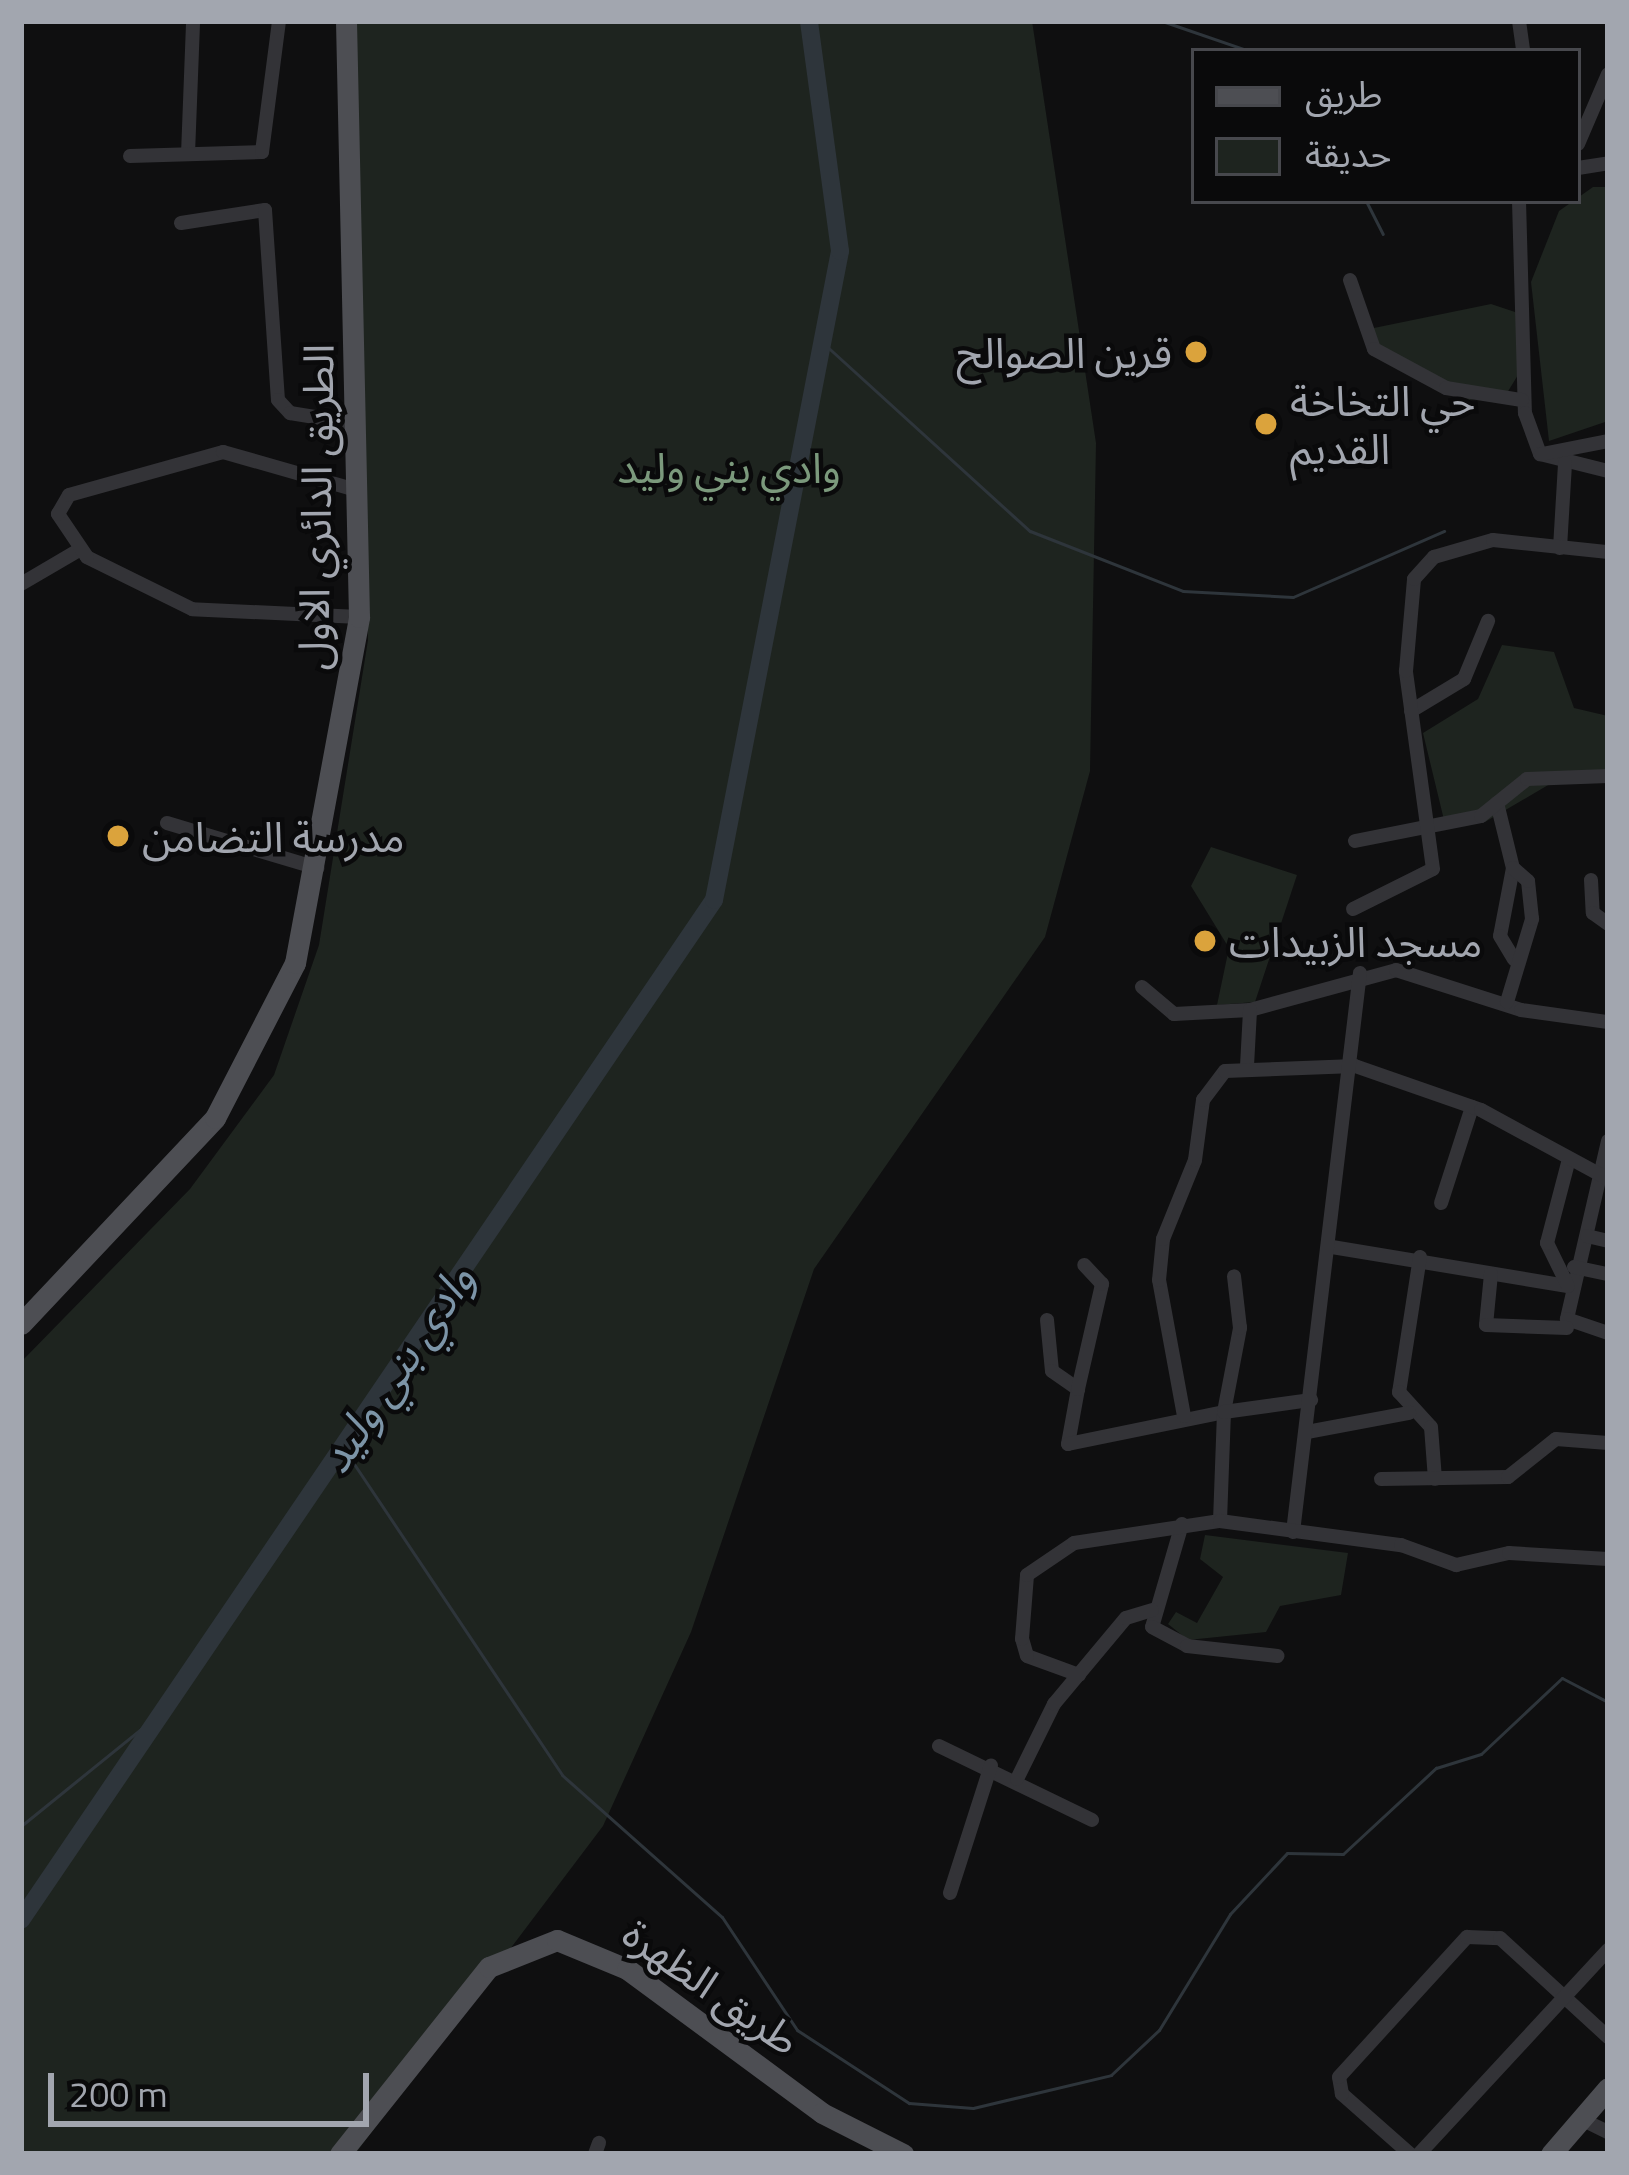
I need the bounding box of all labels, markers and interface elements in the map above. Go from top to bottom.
legend [1191,48,1581,204]
text: طريق [1305,66,1382,121]
text: حديقة [1305,126,1391,181]
place label: قرين الصوالح [957,327,1172,377]
marker: قرين الصوالح [1183,339,1209,365]
street label: الطريق الدائري الاول [287,343,343,671]
place label: حي التخاخة القديم [1290,375,1476,474]
marker: حي التخاخة القديم [1253,411,1279,437]
park label: وادي بني وليد [617,442,841,492]
place label: مدرسة التضامن [142,811,404,861]
marker: مدرسة التضامن [105,823,131,849]
place label: مسجد الزبيدات [1229,916,1482,966]
marker: مسجد الزبيدات [1192,928,1218,954]
water label: وادي بني وليد [307,1254,485,1482]
street label: طريق الظهرة [614,1907,810,2065]
scale bar [54,2049,375,2123]
text: 200 m [69,2066,168,2121]

